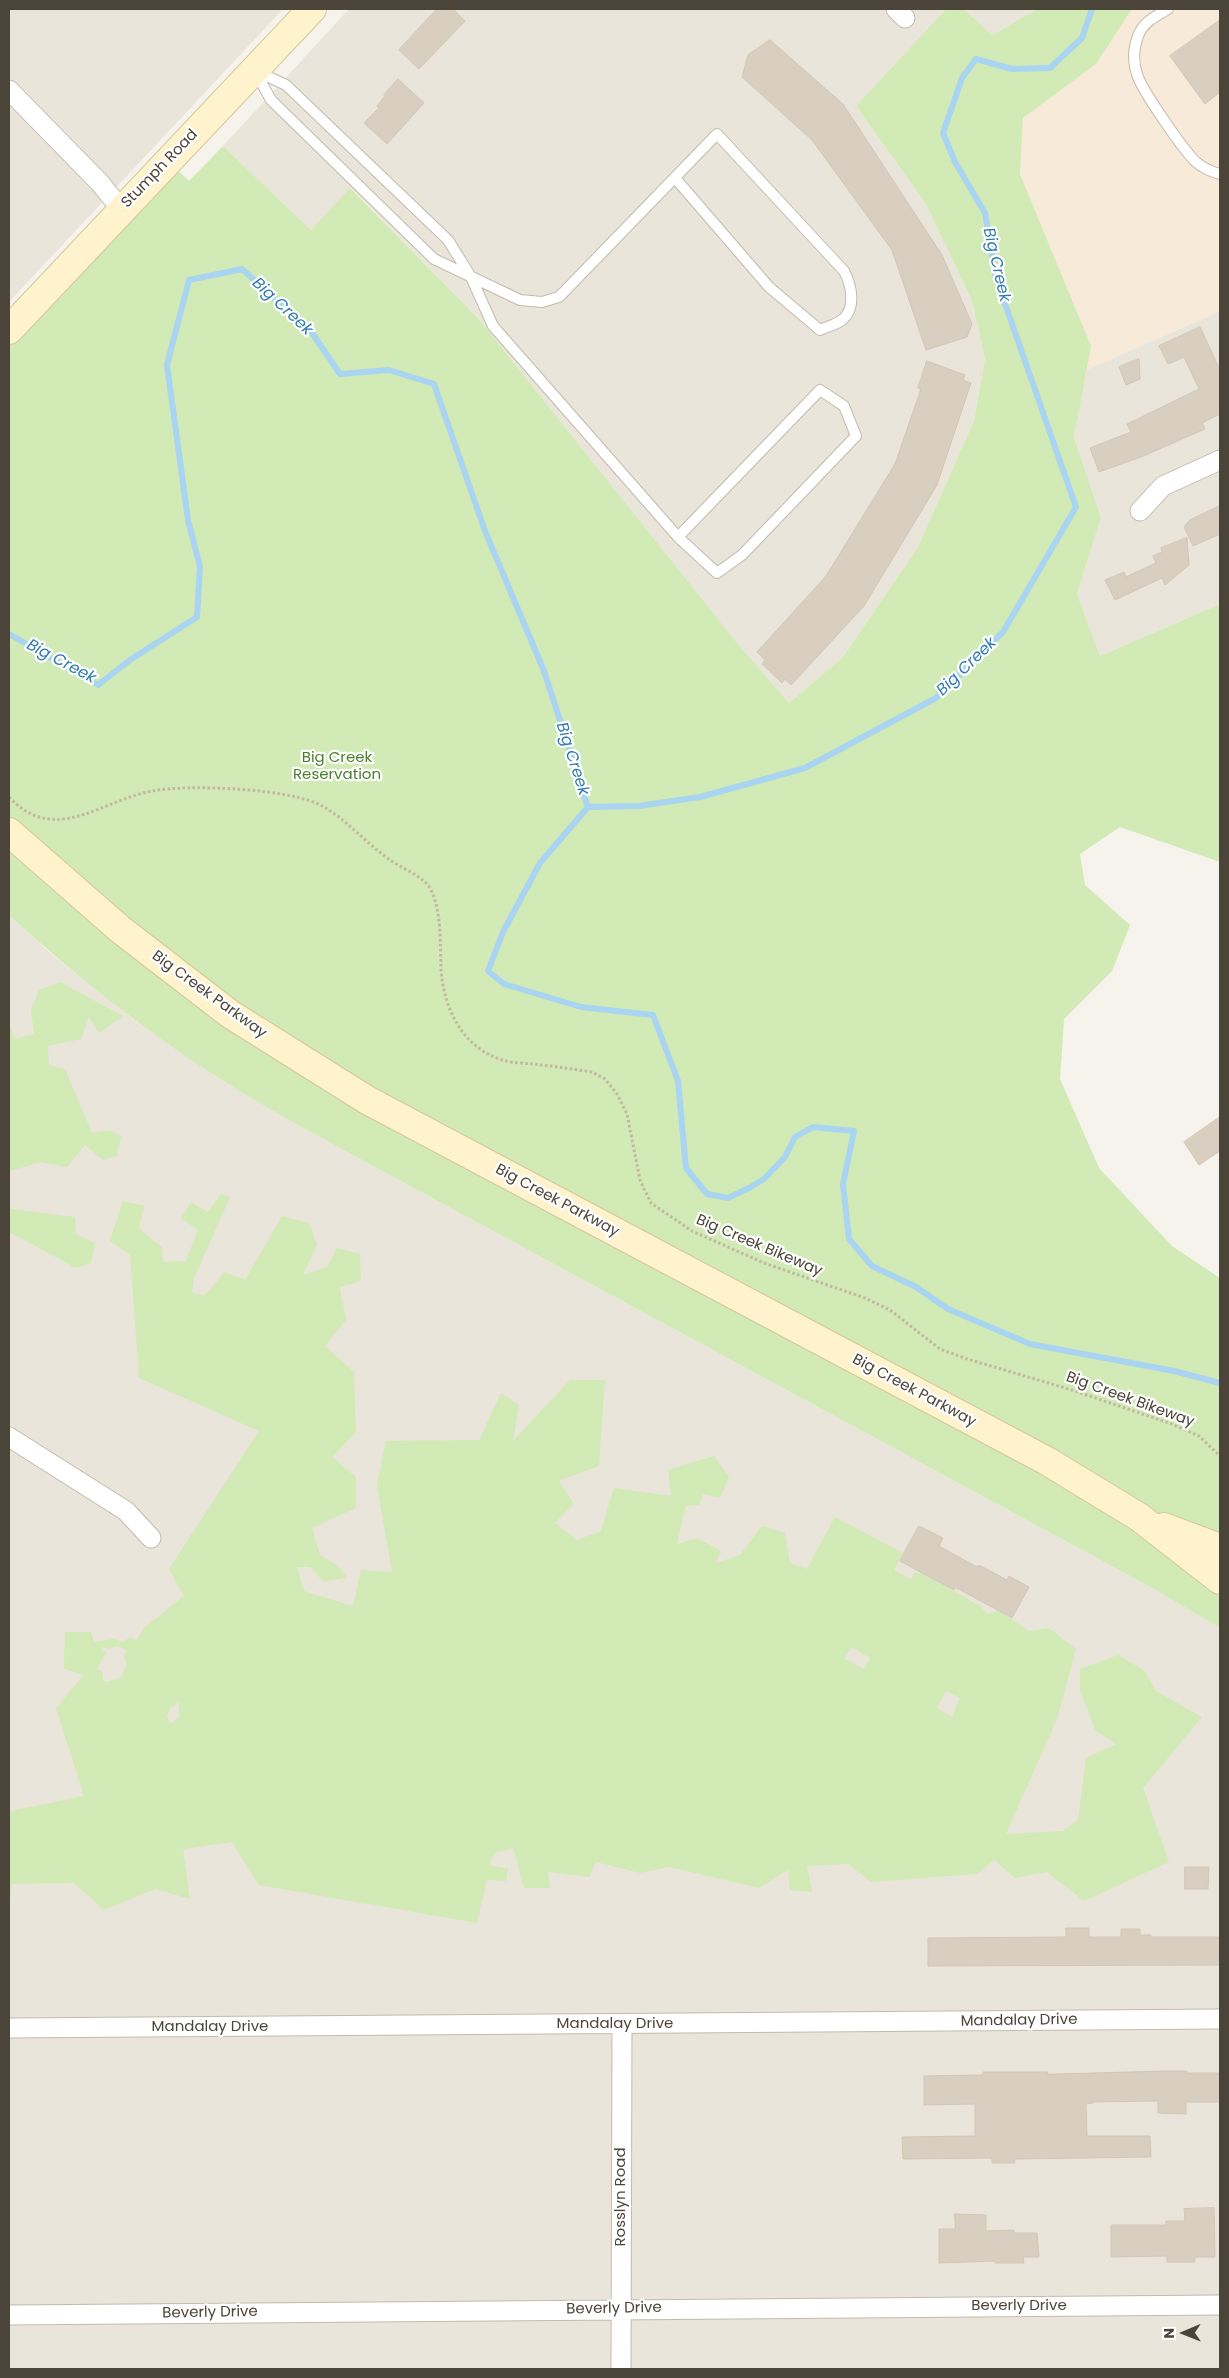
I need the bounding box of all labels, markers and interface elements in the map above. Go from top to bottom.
street label: Stumph Road [118,126,202,212]
water label: Big Creek [978,226,1014,304]
water label: Big Creek [248,274,316,340]
water label: Big Creek [933,634,1001,700]
water label: Big Creek [23,636,99,688]
water label: Big Creek [551,720,593,798]
park label: Big Creek Reservation [293,749,381,784]
street label: Big Creek Parkway [148,947,270,1043]
street label: Big Creek Parkway [492,1161,622,1241]
street label: Big Creek Bikeway [693,1211,825,1281]
street label: Big Creek Parkway [849,1351,979,1431]
street label: Big Creek Bikeway [1063,1368,1197,1432]
street label: Mandalay Drive [960,2011,1078,2031]
street label: Mandalay Drive [557,2015,673,2033]
street label: Mandalay Drive [152,2018,268,2036]
street label: Rosslyn Road [612,2147,630,2247]
street label: Beverly Drive [971,2297,1067,2315]
street label: Beverly Drive [566,2299,662,2319]
street label: Beverly Drive [162,2303,258,2323]
north arrow [1159,2308,1209,2358]
text: N [1159,2328,1179,2339]

